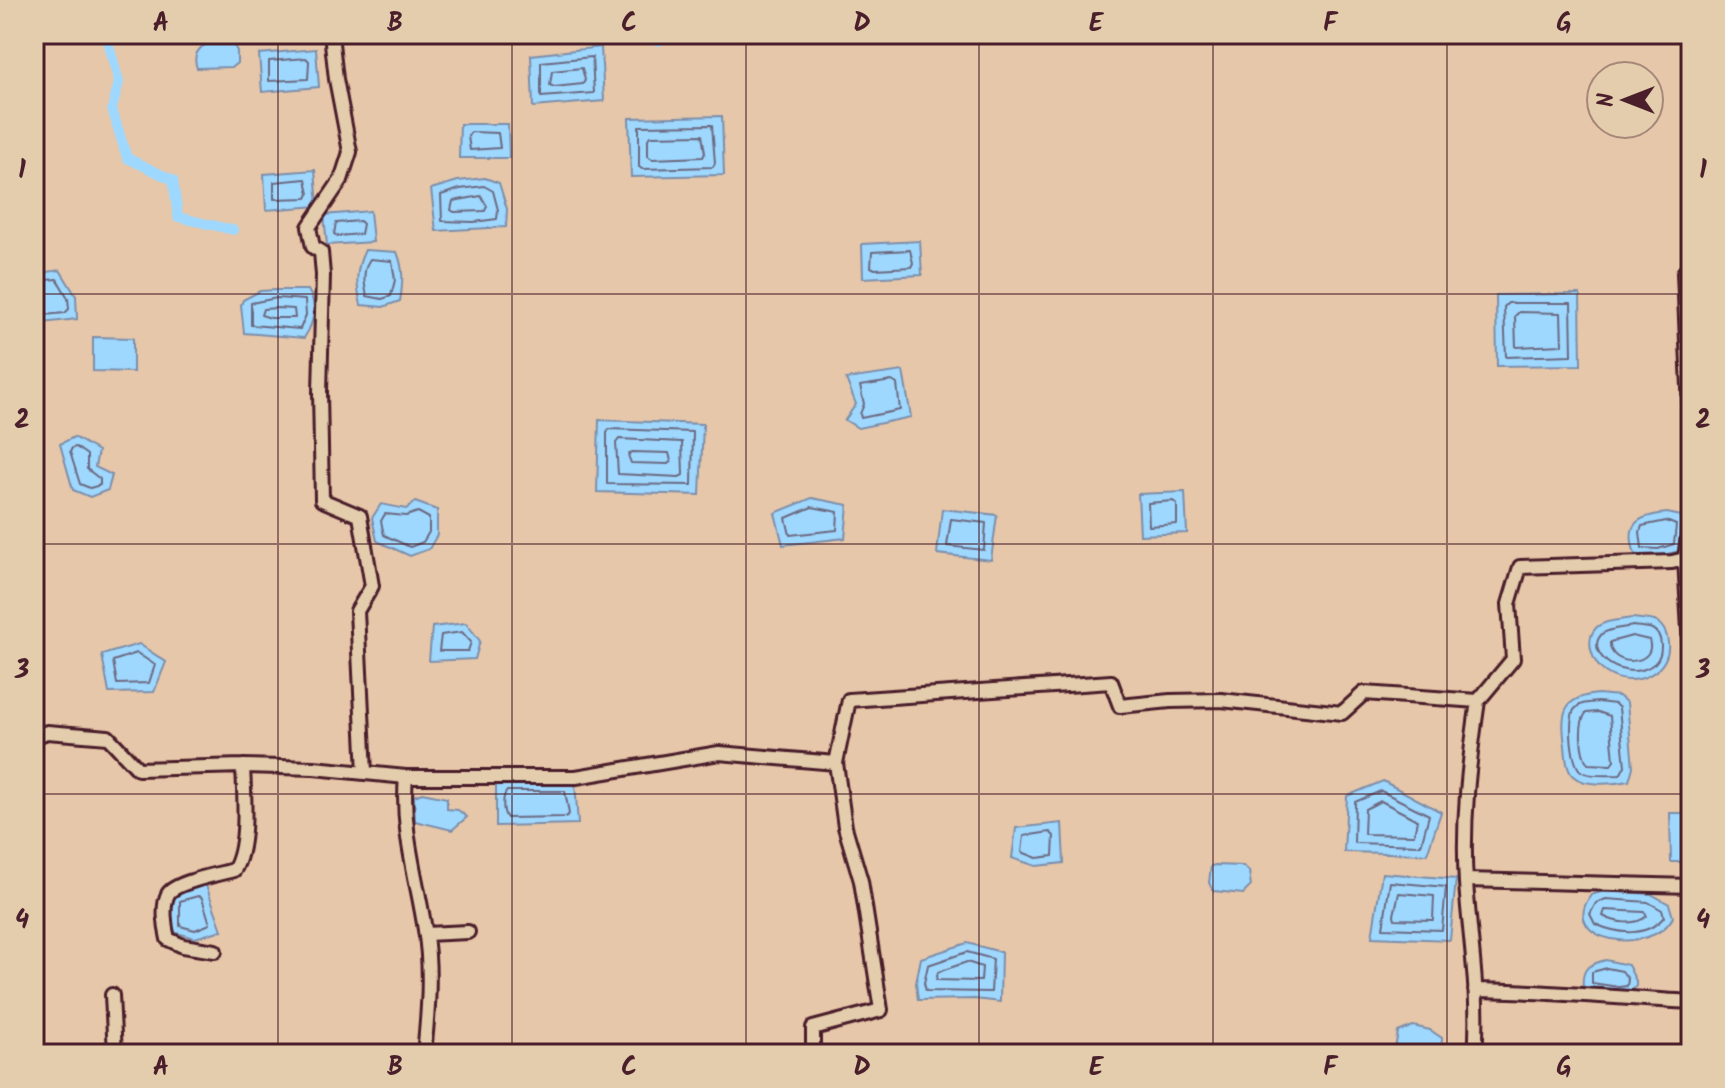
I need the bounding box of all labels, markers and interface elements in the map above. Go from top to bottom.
text: A [153,3,169,45]
text: B [387,3,403,45]
text: C [621,3,637,45]
text: D [853,3,871,45]
text: E [1089,3,1105,45]
text: F [1323,3,1339,45]
text: G [1556,3,1572,45]
north arrow [1585,60,1665,140]
text: N [1590,93,1625,107]
text: 1 [18,150,26,192]
text: 1 [1699,150,1707,192]
text: 2 [14,400,30,442]
text: 2 [1695,400,1711,442]
text: 3 [14,650,29,692]
text: 3 [1695,650,1710,692]
text: 4 [15,900,29,942]
text: 4 [1696,900,1710,942]
text: A [153,1047,169,1088]
text: B [387,1047,403,1088]
text: C [621,1047,637,1088]
text: D [853,1047,871,1088]
text: E [1089,1047,1105,1088]
text: F [1323,1047,1339,1088]
text: G [1556,1047,1572,1088]

